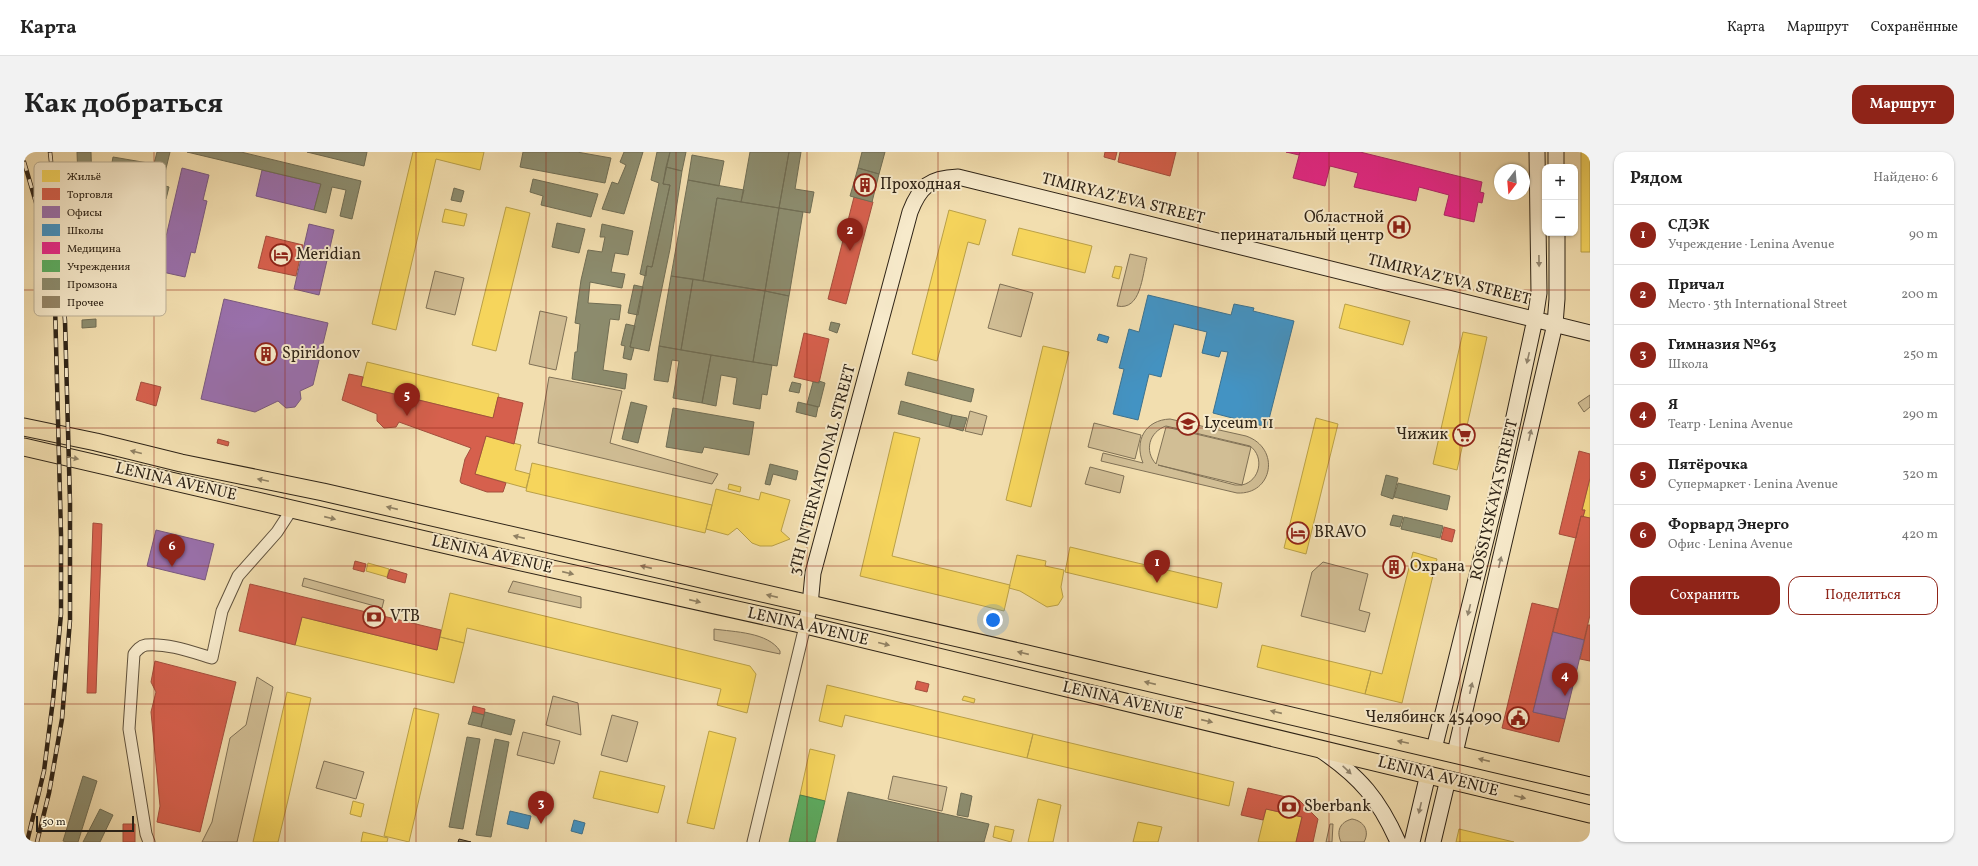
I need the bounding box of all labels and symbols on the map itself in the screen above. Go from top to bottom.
legend [34,162,166,316]
north arrow [1494,164,1530,200]
street label: TIMIRYAZ'EVA STREET [1039,168,1207,230]
text: Жильё [67,170,101,185]
building icon: Проходная [852,172,878,198]
place label: Проходная [880,174,961,196]
text: Торговля [67,188,113,203]
text: Офисы [67,206,102,221]
place label: Областной перинатальный центр [1220,207,1384,247]
hospital icon: Областной перинатальный центр [1386,214,1412,240]
pin: 2 [837,218,863,251]
text: Школы [67,224,104,239]
text: Медицина [67,242,121,257]
hotel icon: Meridian [268,242,294,268]
place label: Meridian [296,244,361,266]
street label: TIMIRYAZ'EVA STREET [1365,249,1533,311]
one-way arrow [1536,255,1542,268]
text: Учреждения [67,260,130,275]
text: Промзона [67,278,118,293]
text: Прочее [67,296,104,311]
building icon: Spiridonov [253,341,279,367]
place label: Spiridonov [282,343,361,365]
one-way arrow [1525,352,1531,364]
street label: 3TH INTERNATIONAL STREET [784,362,862,578]
pin: 5 [394,383,420,416]
school or university icon: Lyceum 11 [1175,411,1201,437]
place label: Lyceum 11 [1204,413,1274,435]
street label: ROSSIYSKAYA STREET [1466,417,1524,583]
supermarket icon: Чижик [1451,422,1477,448]
place label: Чижик [1396,424,1448,446]
one-way arrow [1527,429,1533,441]
one-way arrow [130,448,142,454]
one-way arrow [67,455,80,461]
street label: LENINA AVENUE [113,457,239,507]
one-way arrow [257,477,269,483]
one-way arrow [386,504,399,510]
one-way arrow [324,515,336,521]
hotel icon: BRAVO [1285,520,1311,546]
place label: BRAVO [1314,522,1366,544]
street label: LENINA AVENUE [429,530,555,580]
pin: 6 [159,534,185,567]
one-way arrow [513,534,525,540]
pin: 1 [1144,550,1170,583]
building icon: Охрана [1381,554,1407,580]
place label: Охрана [1410,556,1465,578]
one-way arrow [1498,556,1504,568]
one-way arrow [639,563,652,569]
one-way arrow [562,570,574,576]
one-way arrow [766,593,778,599]
one-way arrow [689,599,701,605]
street label: LENINA AVENUE [745,602,871,652]
bank icon: VTB [361,604,387,630]
one-way arrow [1465,604,1471,616]
place label: VTB [390,606,420,628]
your location [983,610,1003,630]
one-way arrow [878,642,890,648]
one-way arrow [1017,649,1029,655]
pin: 4 [1552,663,1578,696]
street label: LENINA AVENUE [1060,676,1186,726]
one-way arrow [1144,679,1156,685]
one-way arrow [1468,682,1474,695]
public building icon: Челябинск 454090 [1505,705,1531,731]
place label: Челябинск 454090 [1365,707,1502,729]
one-way arrow [1270,709,1282,715]
one-way arrow [1201,719,1213,725]
one-way arrow [1397,739,1409,745]
street label: LENINA AVENUE [1375,751,1501,803]
one-way arrow [1478,757,1490,763]
one-way arrow [1342,765,1352,775]
pin: 3 [528,791,554,824]
bank icon: Sberbank [1276,794,1302,820]
one-way arrow [1514,794,1526,800]
place label: Sberbank [1304,796,1371,818]
one-way arrow [1417,802,1423,814]
scale bar [36,814,134,833]

